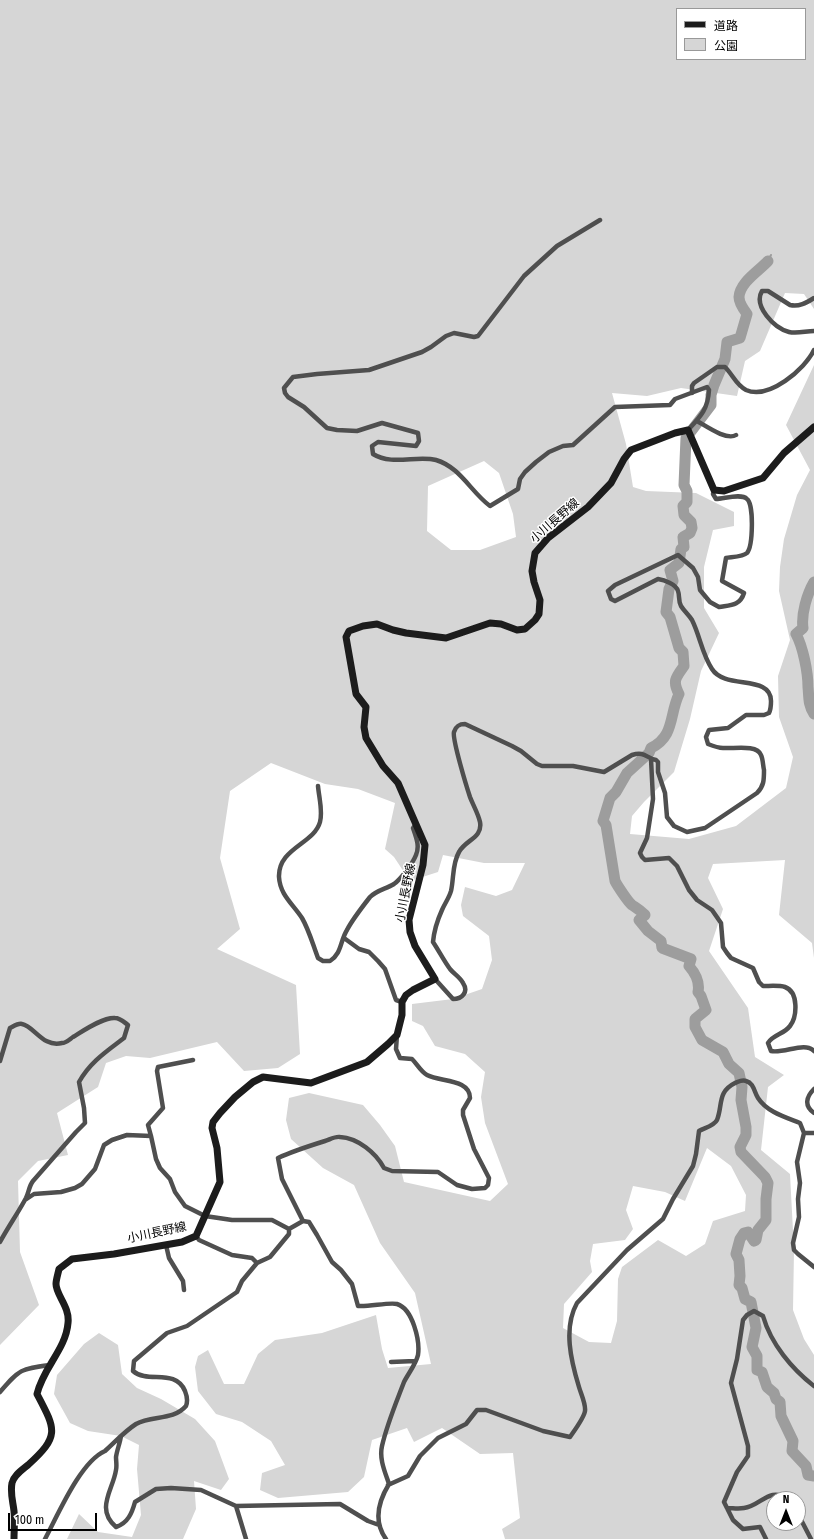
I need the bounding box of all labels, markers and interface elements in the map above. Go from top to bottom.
legend [676,8,806,60]
text: 道路 [714,19,738,33]
text: 公園 [714,39,738,53]
street label: 小川長野線 [528,496,582,546]
street label: 小川長野線 [393,862,419,924]
street label: 小川長野線 [126,1220,188,1246]
north arrow [766,1491,806,1531]
text: N [783,1493,789,1506]
scale bar [10,1505,99,1531]
text: 100 m [15,1513,44,1527]

